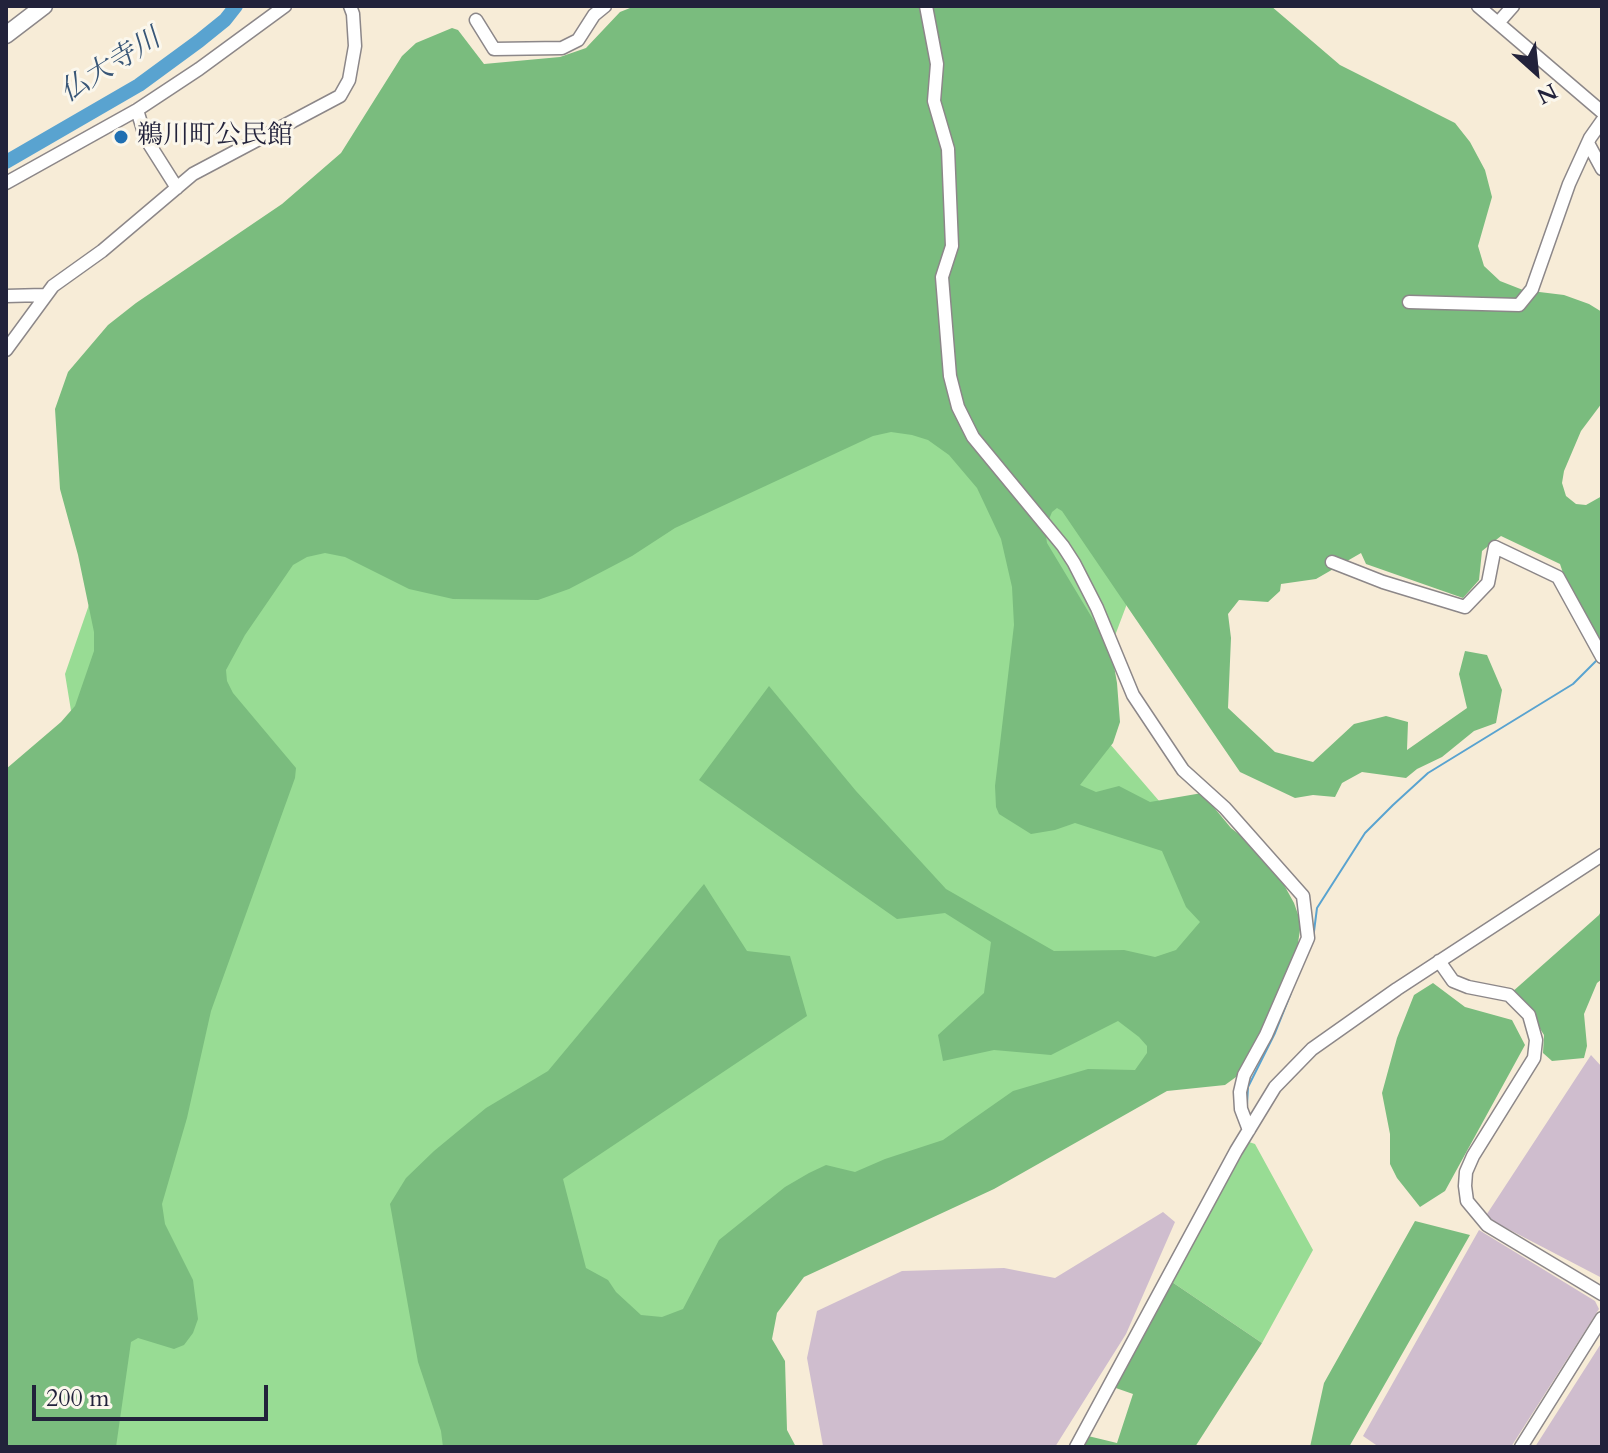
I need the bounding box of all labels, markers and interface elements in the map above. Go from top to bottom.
water label: 仏大寺川 [55,23,167,111]
north arrow [1496,32,1576,112]
text: N [1532,76,1562,111]
place label: 鵜川町公民館 [137,121,293,153]
marker: 鵜川町公民館 [112,128,130,146]
scale bar [36,1369,272,1419]
text: 200 m [46,1382,110,1415]

